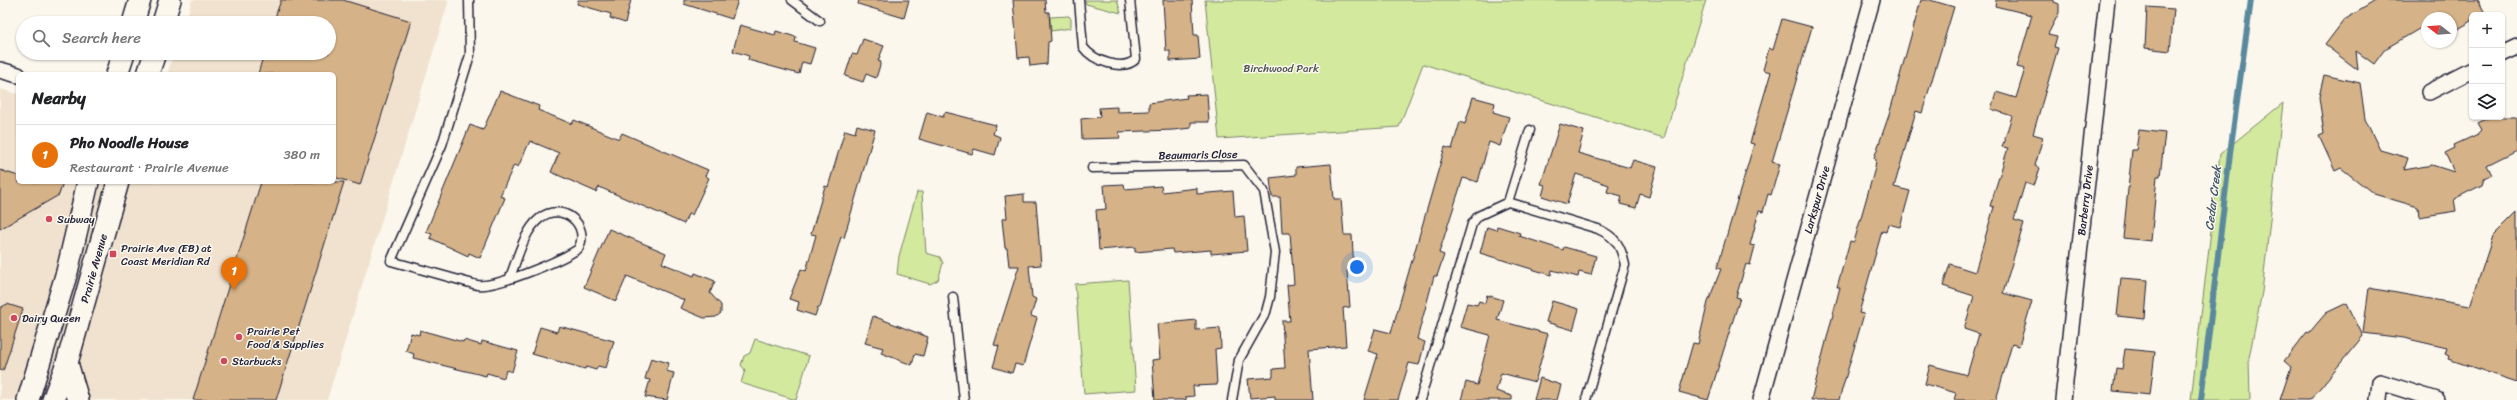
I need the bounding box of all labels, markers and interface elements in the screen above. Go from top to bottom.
north arrow [2421,12,2457,48]
map controls [2469,12,2505,120]
button: + [2469,12,2505,48]
search box [16,16,336,60]
text: Search here [62,25,141,51]
icon: search [30,27,52,49]
button: − [2469,48,2505,84]
park label: Birchwood Park [1243,59,1319,78]
text: Nearby [32,83,86,113]
button: layers [2469,84,2505,120]
text: Pho Noodle House [70,130,189,156]
text: 1 [42,143,48,166]
text: 380 m [283,143,320,166]
street label: Beaumaris Close [1158,145,1238,165]
text: Restaurant · Prairie Avenue [70,156,229,179]
street label: Larkspur Drive [1798,163,1835,236]
street label: Barberry Drive [2072,163,2098,237]
water label: Cedar Creek [2198,163,2228,231]
place label: Subway [57,210,95,229]
marker: Subway [44,214,54,224]
street label: Prairie Avenue [75,231,113,305]
place label: Prairie Ave (EB) at Coast Meridian Rd [121,239,212,271]
marker: Prairie Ave (EB) at Coast Meridian Rd [108,249,118,259]
pin: 1 [221,257,247,290]
your location [1347,257,1367,277]
place label: Dairy Queen [22,309,81,328]
marker: Dairy Queen [9,313,19,323]
place label: Prairie Pet Food & Supplies [247,322,325,354]
marker: Prairie Pet Food & Supplies [234,332,244,342]
place label: Starbucks [232,352,282,371]
marker: Starbucks [219,356,229,366]

